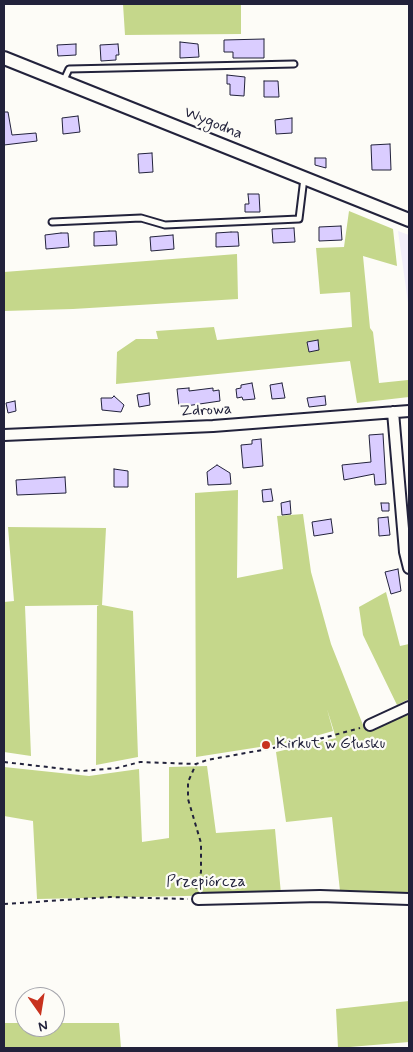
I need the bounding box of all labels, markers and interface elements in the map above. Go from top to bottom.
street label: Wygodna [181,104,245,144]
street label: Zdrowa [179,400,233,422]
place label: Kirkut w Głusku [276,735,385,755]
marker: Kirkut w Głusku [260,739,272,751]
street label: Przepiórcza [166,873,246,893]
north arrow [15,987,65,1037]
text: N [37,1016,50,1035]

